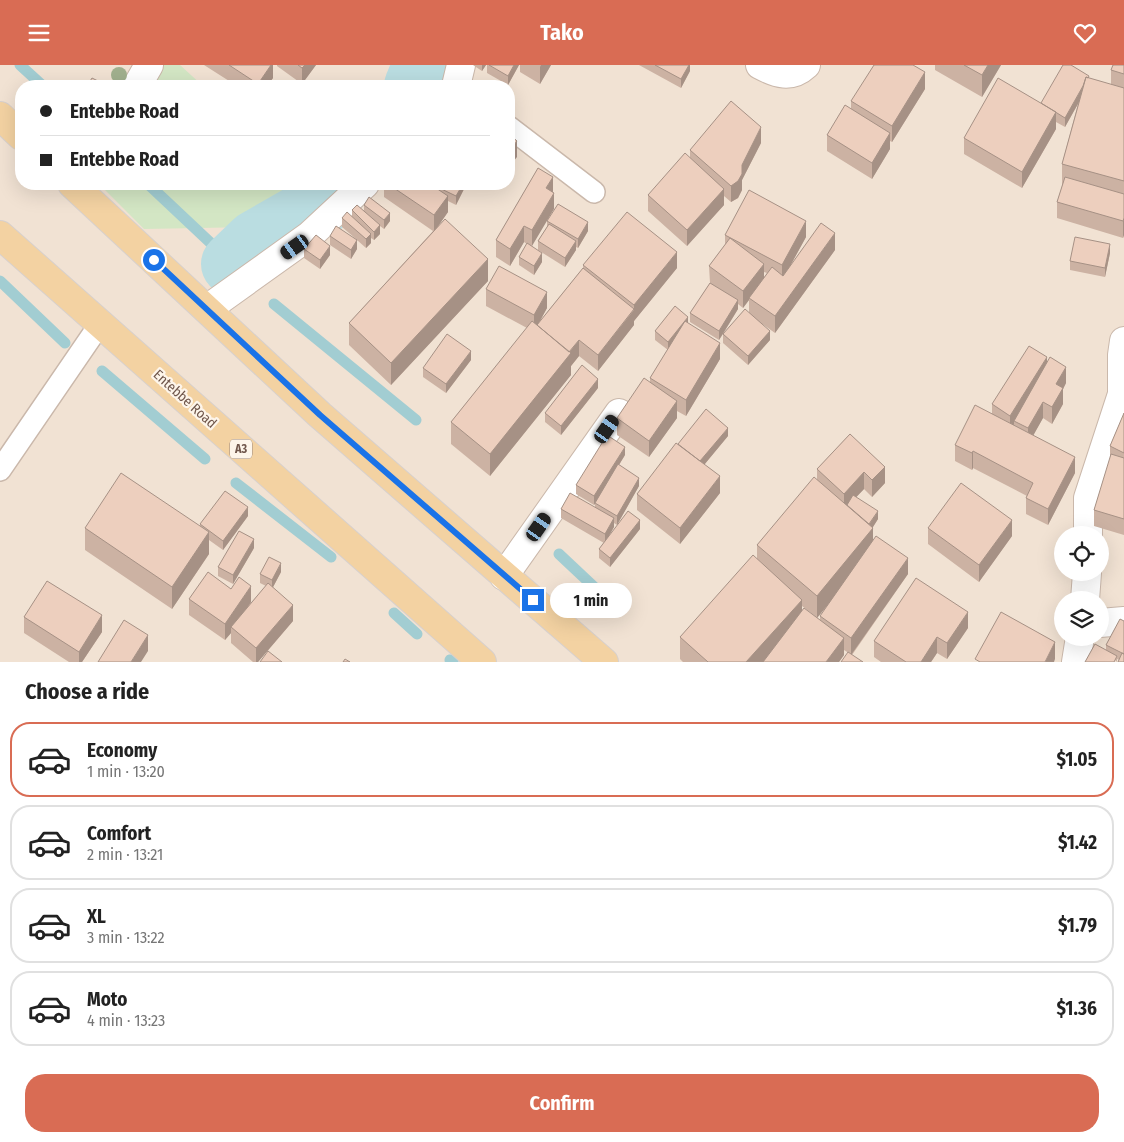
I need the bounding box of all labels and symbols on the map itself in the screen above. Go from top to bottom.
car [278,232,311,262]
route start [143,249,165,271]
street label: Entebbe Road [150,366,220,432]
car [592,412,621,446]
road number: A3 [230,439,252,459]
car [524,510,553,544]
callout: 1 min [550,583,633,617]
route end [522,589,544,611]

